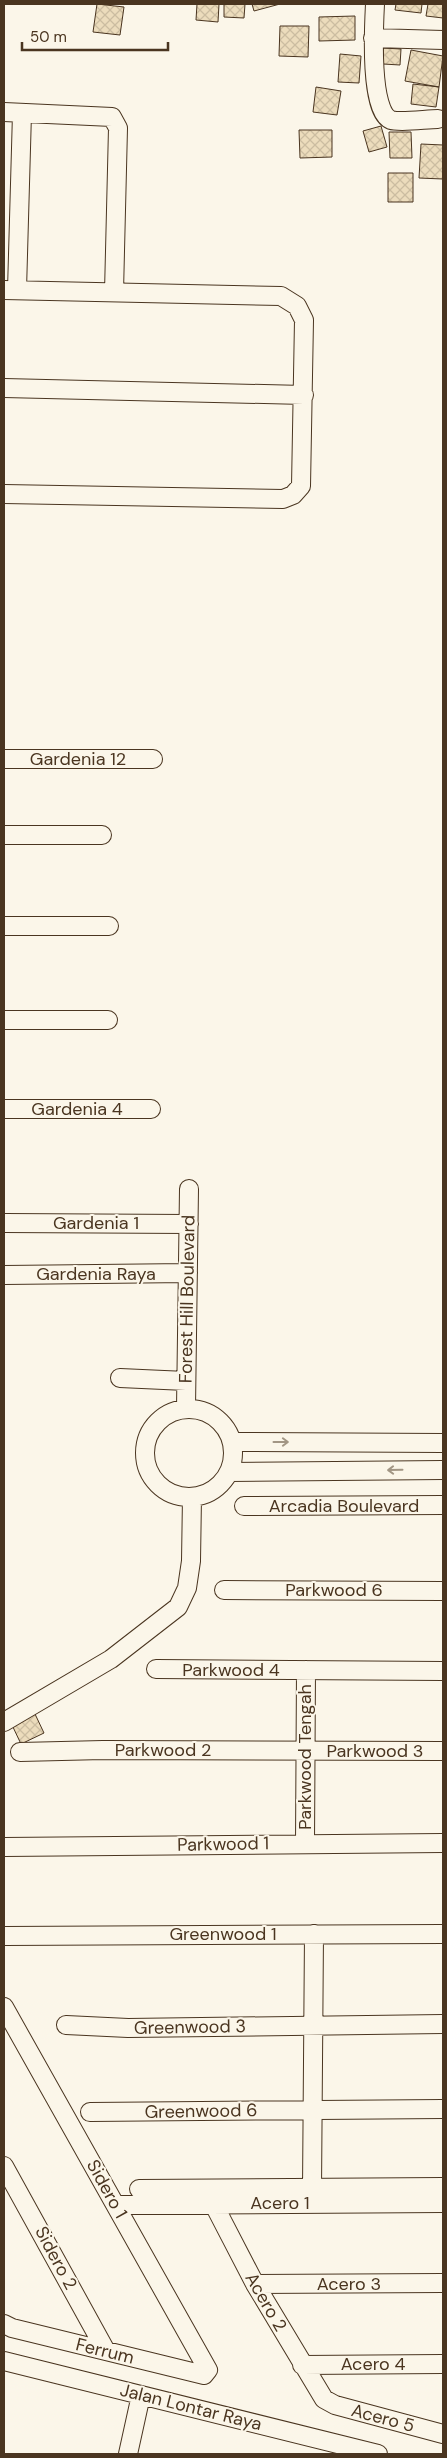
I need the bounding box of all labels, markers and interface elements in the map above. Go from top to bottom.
scale bar [22,20,169,52]
text: 50 m [30,27,67,47]
street label: Gardenia 12 [30,747,126,771]
street label: Gardenia 4 [31,1097,123,1121]
street label: Gardenia 1 [53,1211,139,1235]
street label: Forest Hill Boulevard [174,1215,200,1383]
street label: Gardenia Raya [36,1262,156,1286]
one-way arrow [273,1437,289,1447]
one-way arrow [387,1466,403,1475]
street label: Arcadia Boulevard [269,1494,419,1518]
street label: Parkwood 6 [285,1578,383,1602]
street label: Parkwood 4 [182,1658,280,1682]
street label: Parkwood Tengah [293,1684,317,1830]
street label: Parkwood 2 [115,1738,211,1762]
street label: Parkwood 3 [326,1739,424,1763]
street label: Parkwood 1 [177,1831,269,1857]
street label: Greenwood 1 [169,1922,277,1946]
street label: Greenwood 3 [134,2014,246,2040]
street label: Greenwood 6 [144,2098,258,2124]
street label: Sidero 1 [81,2155,133,2223]
street label: Acero 1 [250,2191,310,2215]
street label: Sidero 2 [29,2222,83,2294]
street label: Acero 2 [240,2268,292,2336]
street label: Acero 3 [317,2272,381,2296]
street label: Ferrum [73,2332,137,2370]
street label: Acero 4 [341,2352,405,2376]
street label: Jalan Lontar Raya [118,2378,264,2436]
street label: Acero 5 [349,2398,417,2438]

